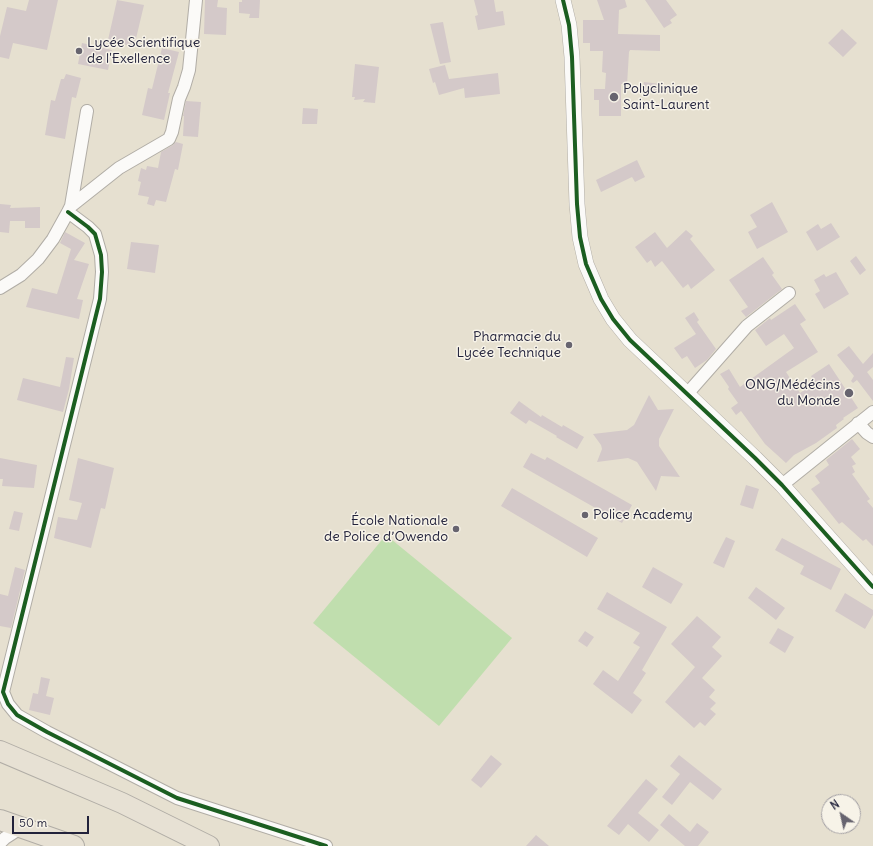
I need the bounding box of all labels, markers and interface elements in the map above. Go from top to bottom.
place label: Lycée Scientifique de l'Exellence [87,35,200,68]
marker: Lycée Scientifique de l'Exellence [74,46,84,56]
place label: Polyclinique Saint-Laurent [623,81,709,114]
marker: Polyclinique Saint-Laurent [608,91,620,103]
place label: Pharmacie du Lycée Technique [457,329,561,362]
marker: Pharmacie du Lycée Technique [564,340,574,350]
place label: ONG/Médécins du Monde [745,377,840,410]
marker: ONG/Médécins du Monde [843,387,855,399]
place label: Police Academy [593,507,693,523]
marker: Police Academy [580,510,590,520]
place label: École Nationale de Police d’Owendo [324,513,448,546]
marker: École Nationale de Police d’Owendo [451,524,461,534]
north arrow [821,794,861,834]
text: N [828,797,842,813]
scale bar [14,808,91,834]
text: 50 m [19,815,47,830]

